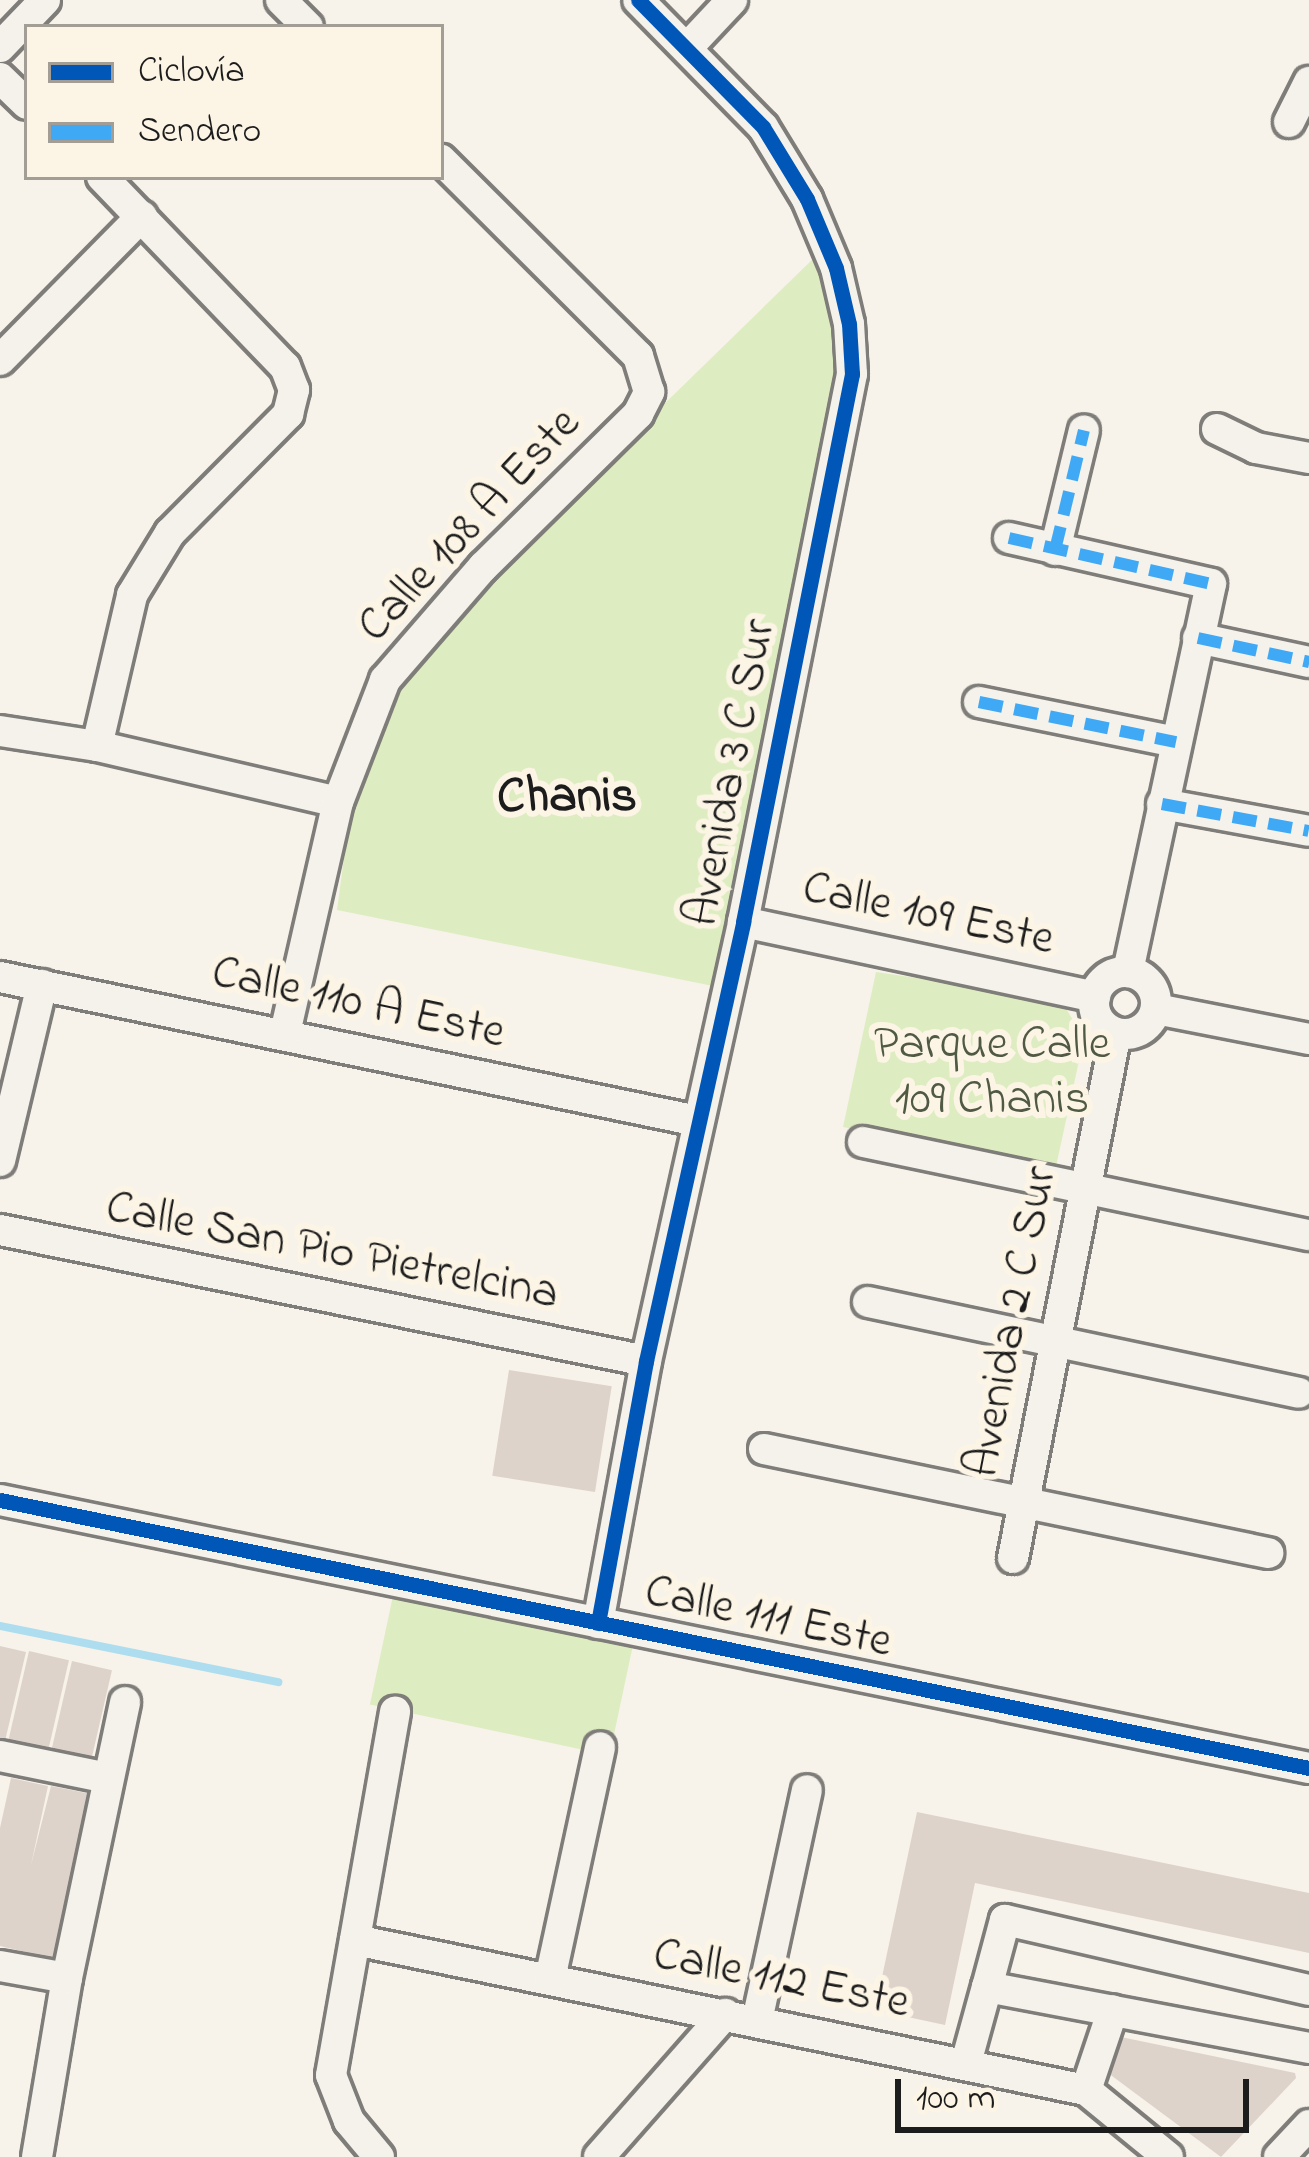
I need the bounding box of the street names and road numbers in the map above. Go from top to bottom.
street label: Calle 108 A Este [346,396,594,656]
street label: Avenida 3 C Sur [674,615,790,931]
street label: Calle 109 Este [797,860,1059,970]
street label: Calle 110 A Este [206,945,510,1063]
street label: Avenida 2 C Sur [955,1162,1071,1482]
street label: Calle San Pio Pietrelcina [101,1180,563,1324]
street label: Calle 111 Este [639,1564,897,1672]
street label: Calle 112 Este [648,1927,914,2033]

